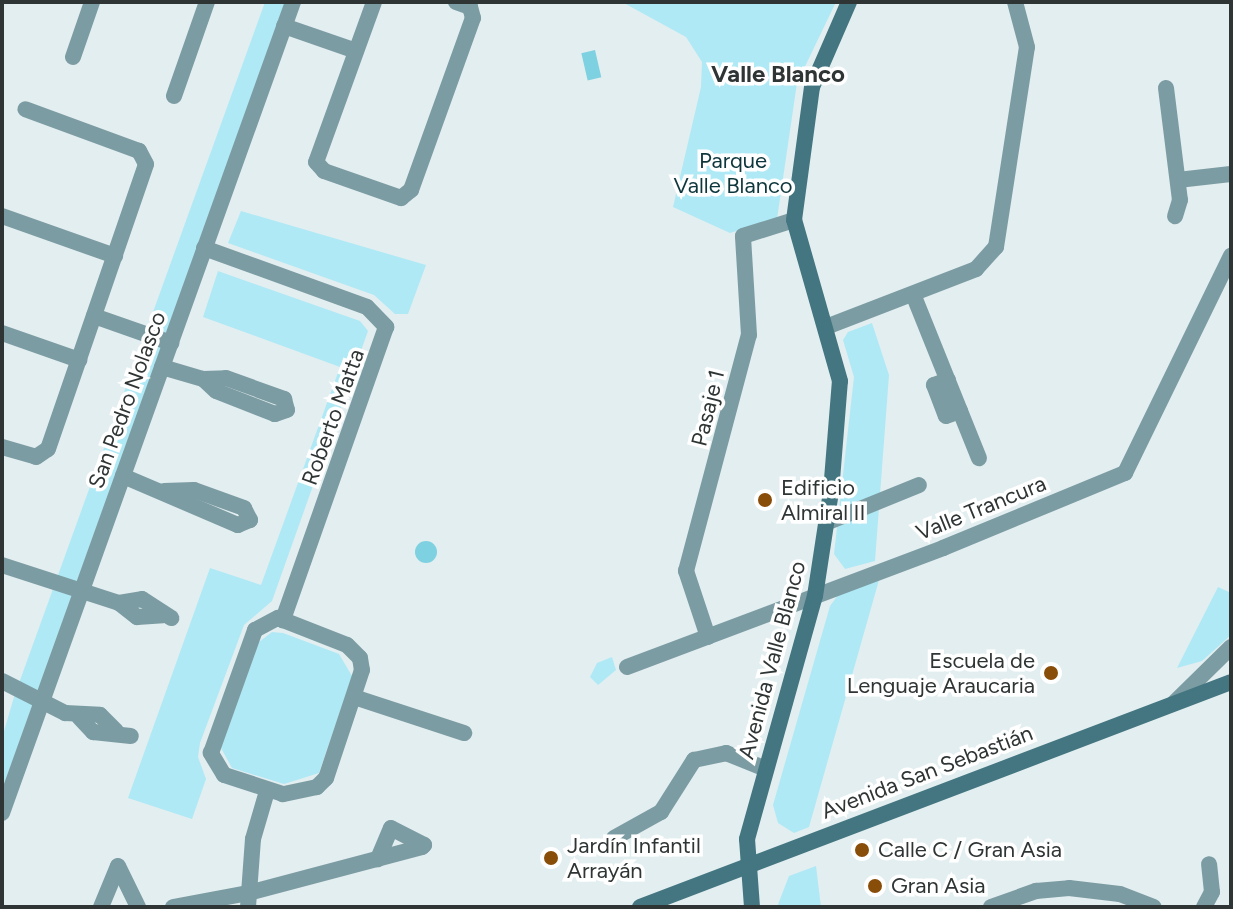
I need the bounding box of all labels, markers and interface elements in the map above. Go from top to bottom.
district label: Valle Blanco [711,60,845,88]
park label: Parque Valle Blanco [673,147,793,198]
street label: San Pedro Nolasco [83,308,171,492]
street label: Roberto Matta [296,345,370,489]
street label: Pasaje 1 [686,367,730,449]
street label: Valle Trancura [912,470,1050,546]
place label: Edificio Almiral II [781,474,865,526]
marker: Edificio Almiral II [756,491,774,509]
street label: Avenida Valle Blanco [733,558,811,762]
place label: Escuela de Lenguaje Araucaria [847,647,1035,698]
marker: Escuela de Lenguaje Araucaria [1042,664,1060,682]
street label: Avenida San Sebastián [818,720,1036,824]
place label: Jardín Infantil Arrayán [567,832,701,884]
place label: Calle C / Gran Asia [878,837,1062,863]
marker: Calle C / Gran Asia [853,841,871,859]
marker: Jardín Infantil Arrayán [542,849,560,867]
place label: Gran Asia [891,873,986,899]
marker: Gran Asia [866,877,884,895]

